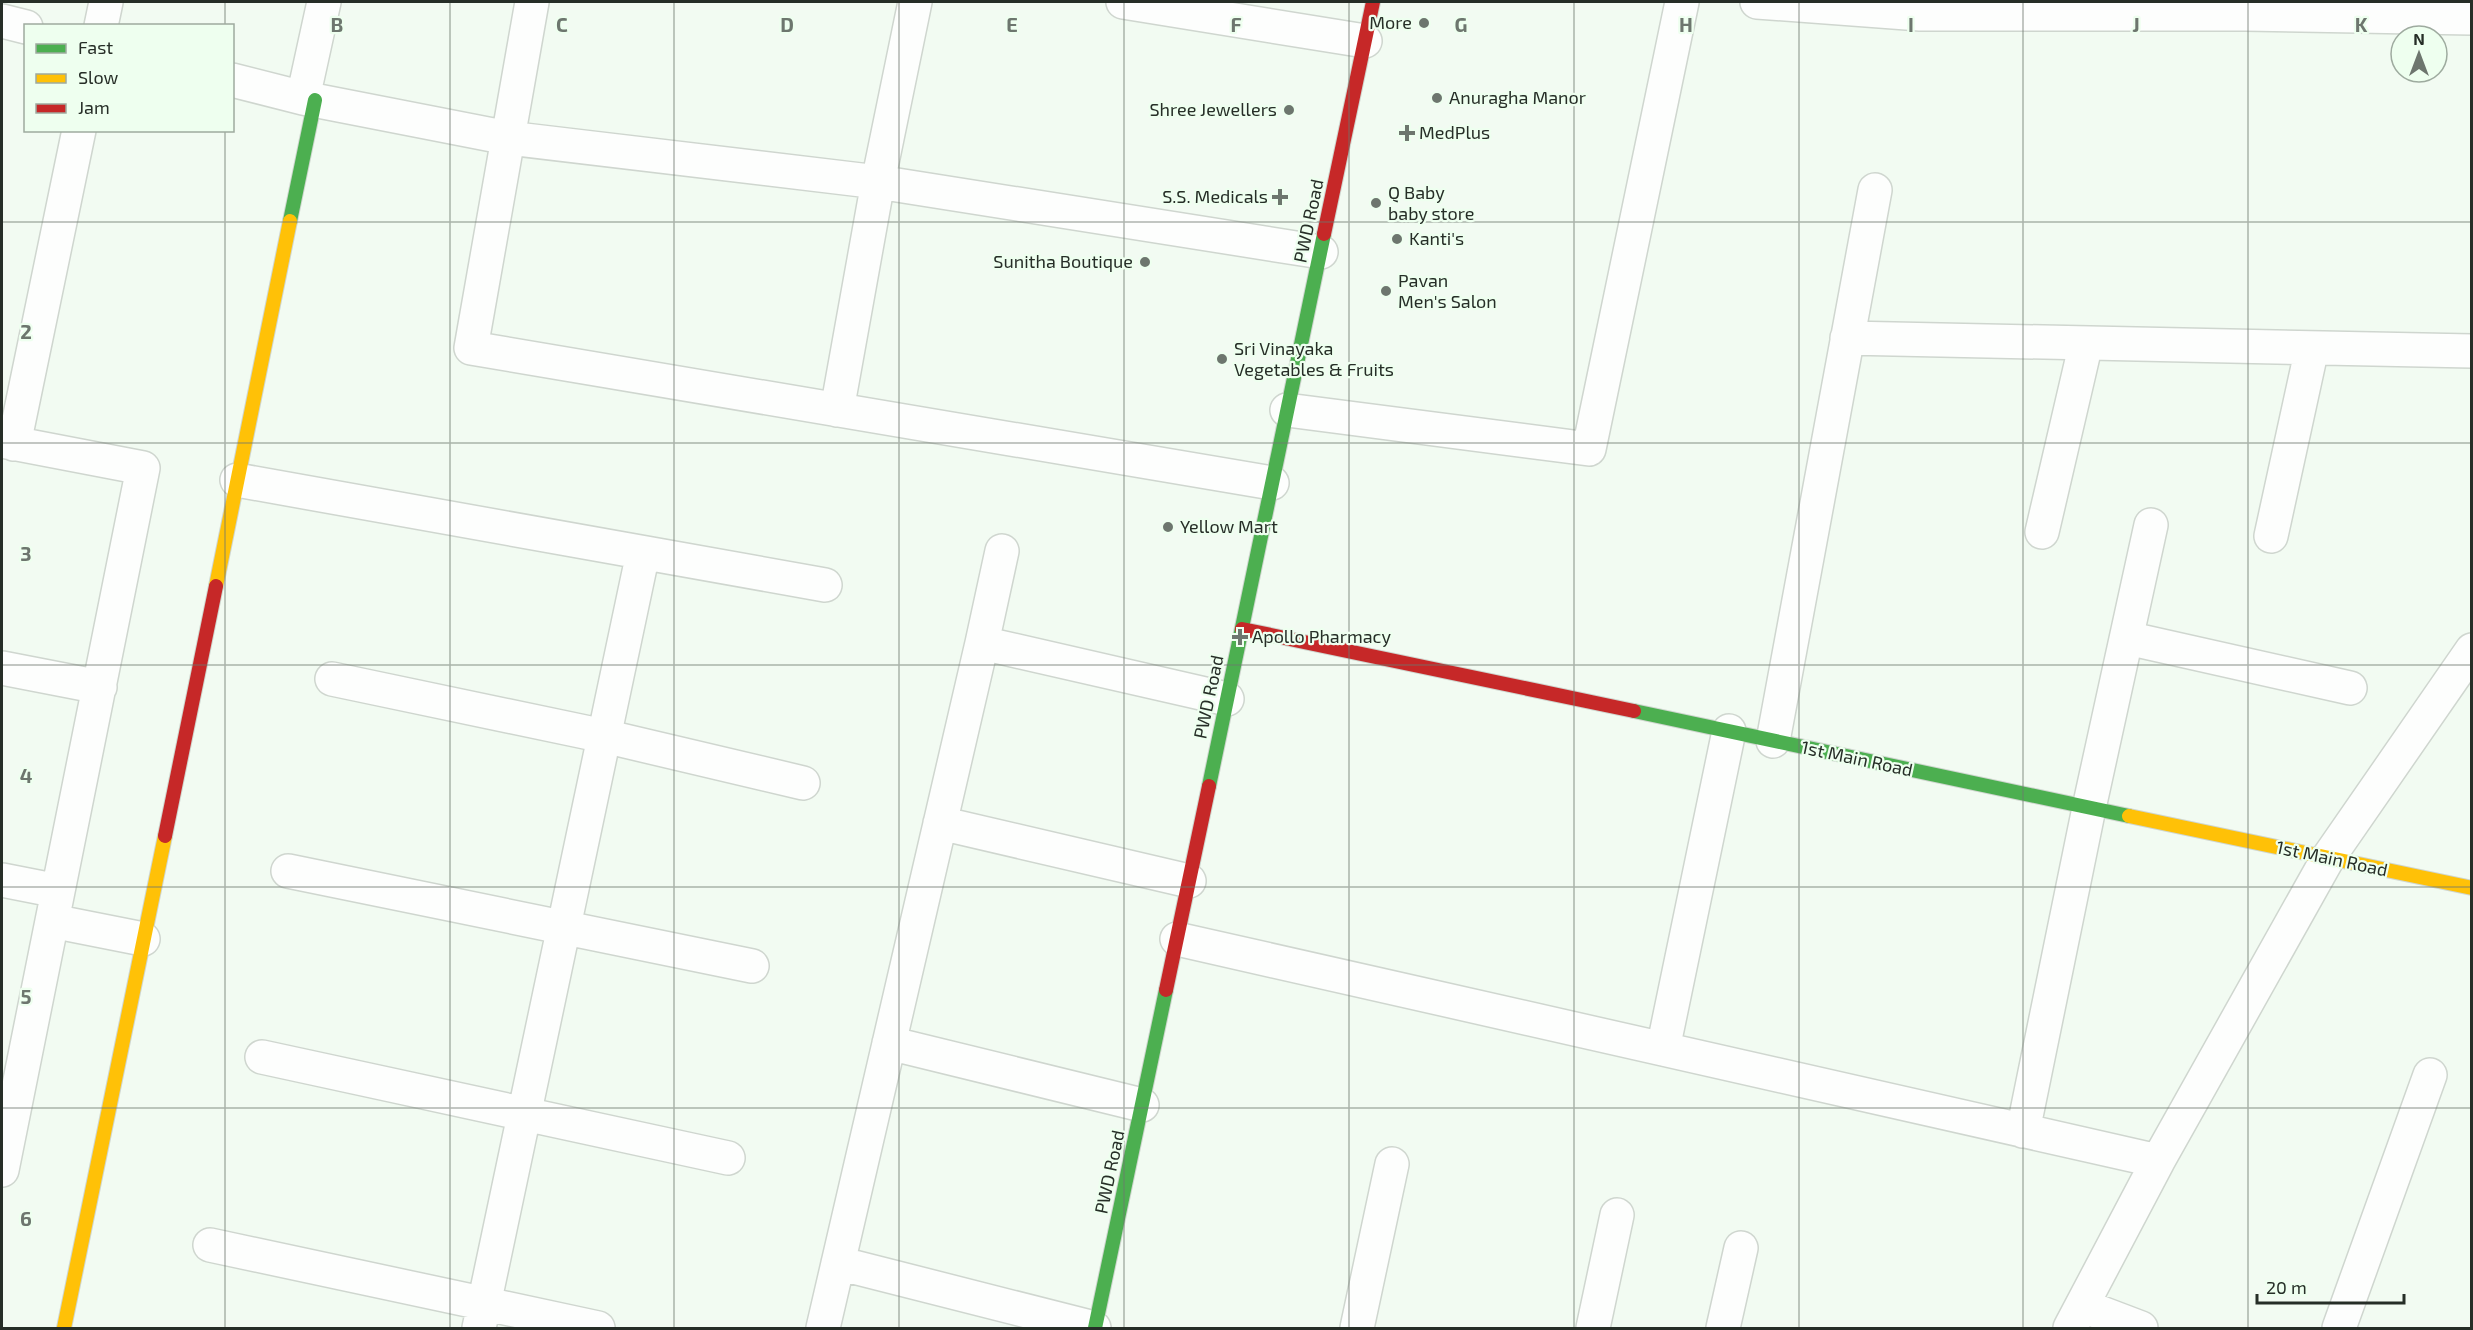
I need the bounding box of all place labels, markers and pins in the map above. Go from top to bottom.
place label: More [1369,11,1412,33]
marker: More [1417,16,1431,30]
place label: Anuragha Manor [1449,86,1586,108]
marker: Anuragha Manor [1430,91,1444,105]
place label: Shree Jewellers [1150,98,1277,120]
marker: Shree Jewellers [1282,103,1296,117]
place label: MedPlus [1419,121,1490,143]
marker: MedPlus [1400,126,1414,140]
place label: Q Baby baby store [1388,181,1474,224]
place label: S.S. Medicals [1162,185,1268,207]
marker: S.S. Medicals [1273,190,1287,204]
marker: Q Baby baby store [1369,196,1383,210]
place label: Kanti's [1409,227,1464,249]
marker: Kanti's [1390,232,1404,246]
place label: Sunitha Boutique [993,250,1133,272]
marker: Sunitha Boutique [1138,255,1152,269]
place label: Pavan Men's Salon [1398,269,1497,312]
marker: Pavan Men's Salon [1379,284,1393,298]
place label: Sri Vinayaka Vegetables & Fruits [1234,337,1394,380]
marker: Sri Vinayaka Vegetables & Fruits [1215,352,1229,366]
place label: Yellow Mart [1180,515,1278,537]
marker: Yellow Mart [1161,520,1175,534]
place label: Apollo Pharmacy [1252,625,1391,647]
marker: Apollo Pharmacy [1233,630,1247,644]

